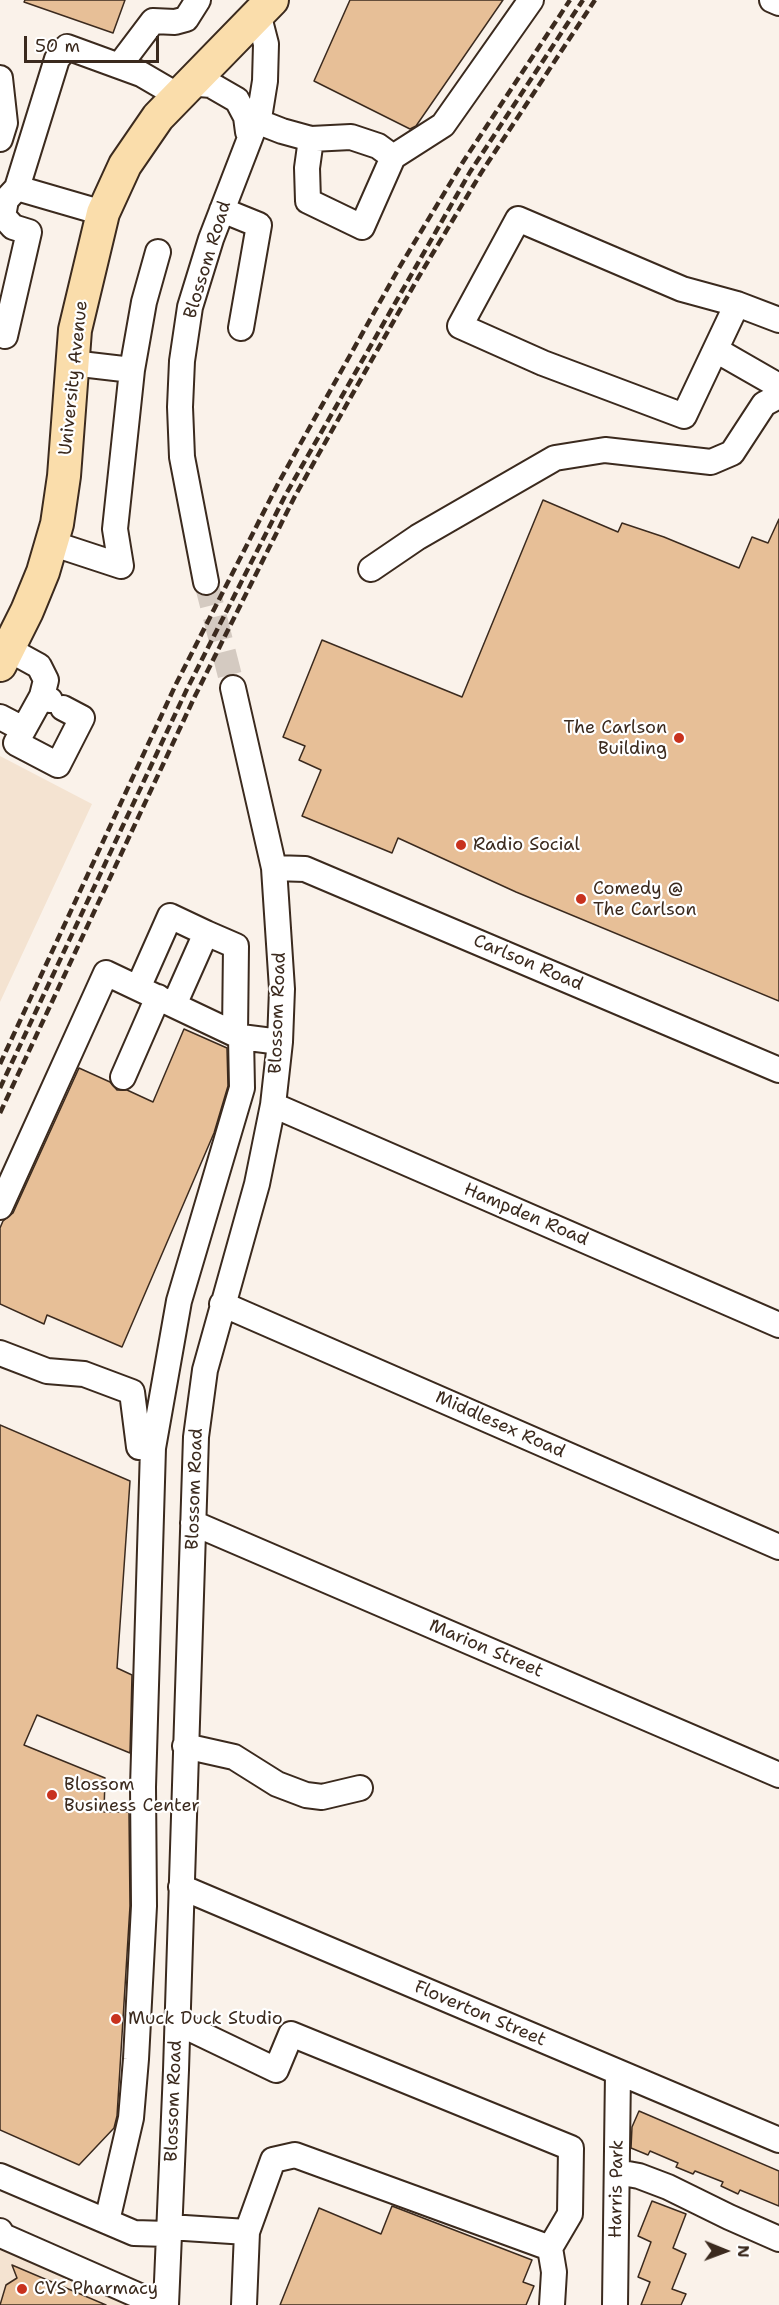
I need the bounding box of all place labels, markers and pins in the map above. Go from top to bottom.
place label: The Carlson Building [564,717,667,760]
marker: The Carlson Building [672,731,686,745]
place label: Radio Social [473,834,580,856]
marker: Radio Social [454,838,468,852]
place label: Comedy @ The Carlson [593,878,696,920]
marker: Comedy @ The Carlson [574,892,588,906]
place label: Blossom Business Center [64,1774,200,1816]
marker: Blossom Business Center [45,1788,59,1802]
place label: Muck Duck Studio [128,2008,283,2030]
marker: Muck Duck Studio [109,2012,123,2026]
place label: CVS Pharmacy [34,2278,158,2300]
marker: CVS Pharmacy [15,2282,29,2296]

